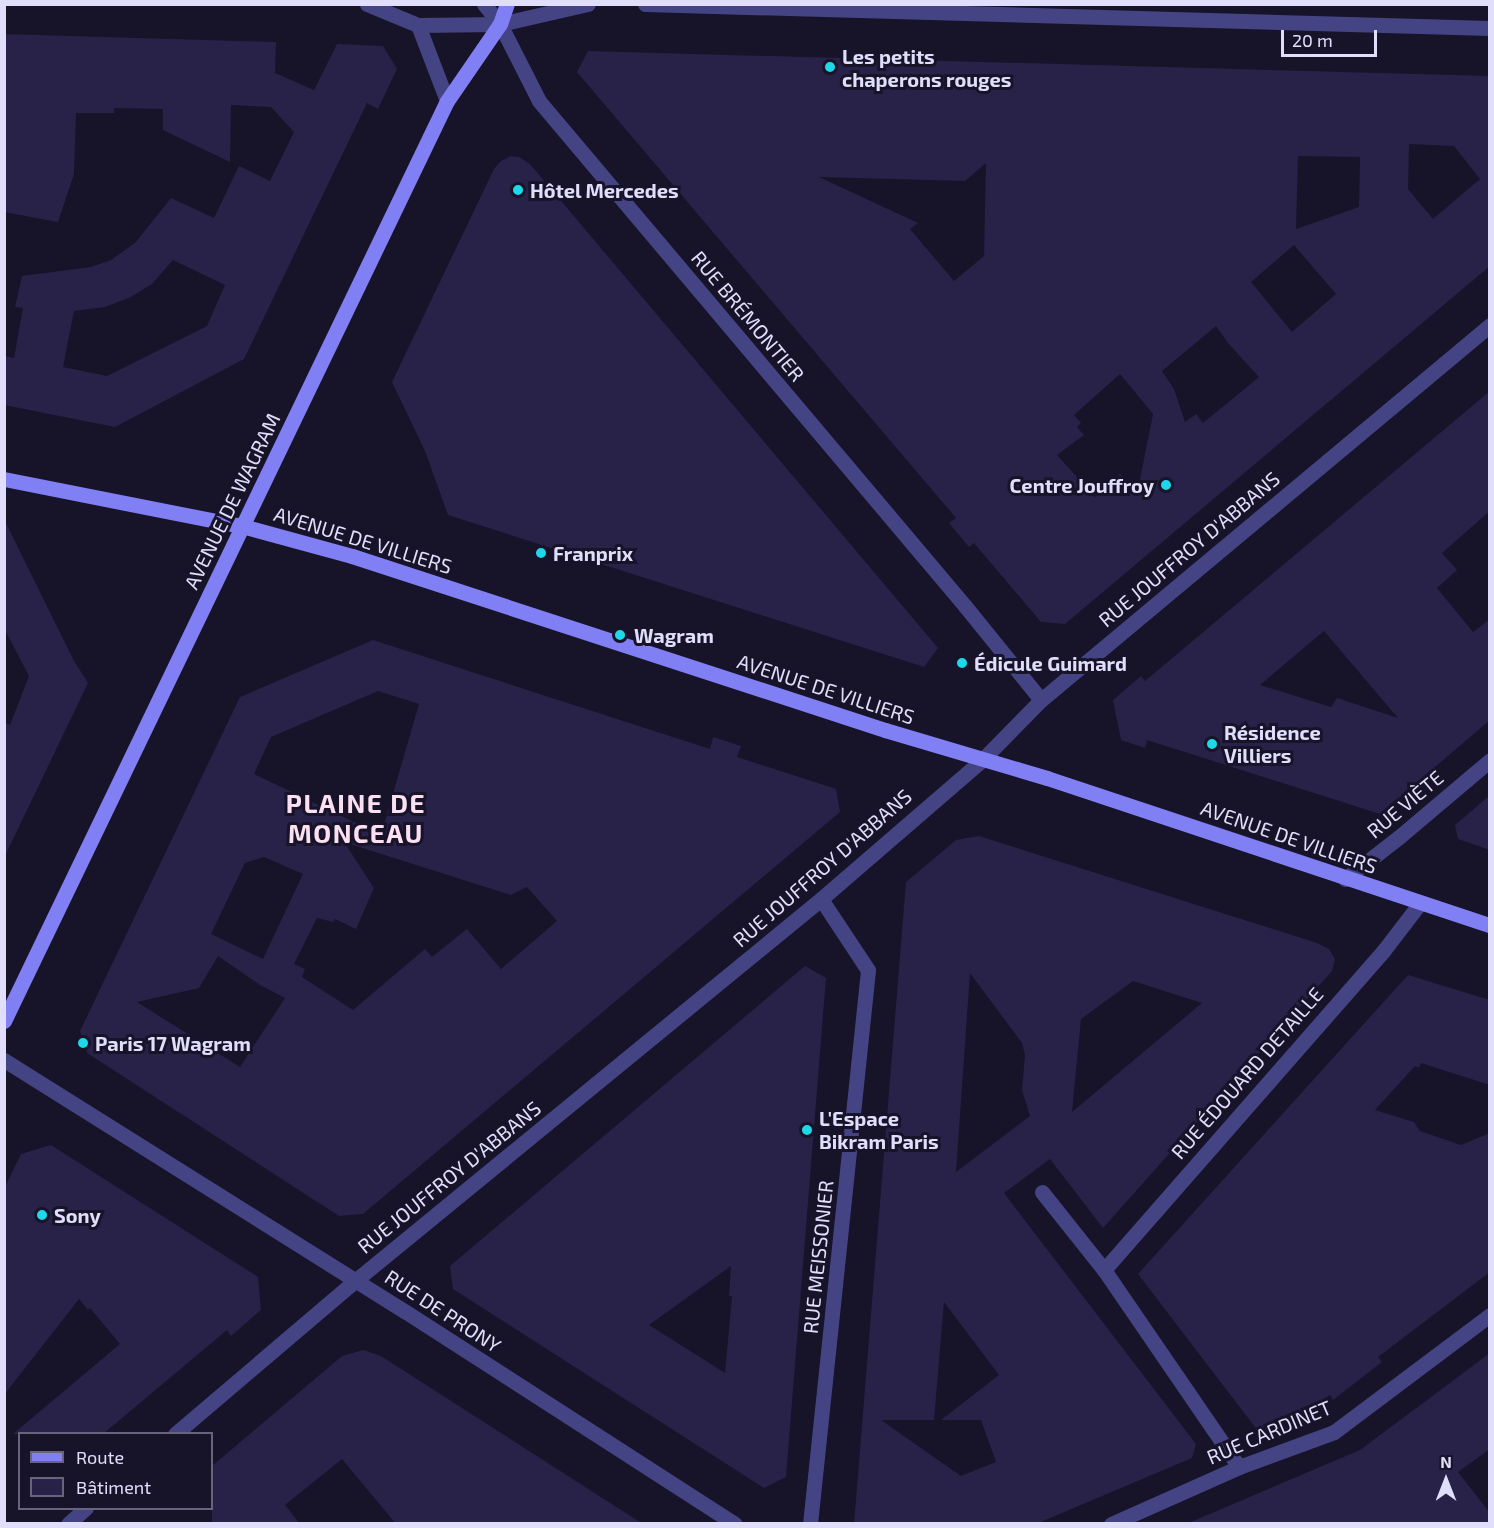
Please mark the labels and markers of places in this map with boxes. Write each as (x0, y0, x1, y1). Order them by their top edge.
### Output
place label: Les petits chaperons rouges (842, 44, 1011, 91)
marker: Les petits chaperons rouges (823, 60, 837, 74)
place label: Hôtel Mercedes (530, 178, 679, 202)
marker: Hôtel Mercedes (511, 183, 525, 197)
place label: Centre Jouffroy (1009, 473, 1154, 497)
marker: Centre Jouffroy (1159, 478, 1173, 492)
place label: Franprix (553, 541, 633, 565)
marker: Franprix (534, 546, 548, 560)
place label: Wagram (634, 623, 714, 647)
marker: Wagram (611, 626, 629, 644)
place label: Édicule Guimard (974, 651, 1127, 675)
marker: Édicule Guimard (955, 656, 969, 670)
place label: Résidence Villiers (1224, 720, 1321, 767)
marker: Résidence Villiers (1205, 737, 1219, 751)
place label: Paris 17 Wagram (95, 1031, 251, 1055)
marker: Paris 17 Wagram (76, 1036, 90, 1050)
place label: L'Espace Bikram Paris (819, 1106, 939, 1153)
marker: L'Espace Bikram Paris (800, 1123, 814, 1137)
place label: Sony (54, 1203, 101, 1227)
marker: Sony (35, 1208, 49, 1222)

